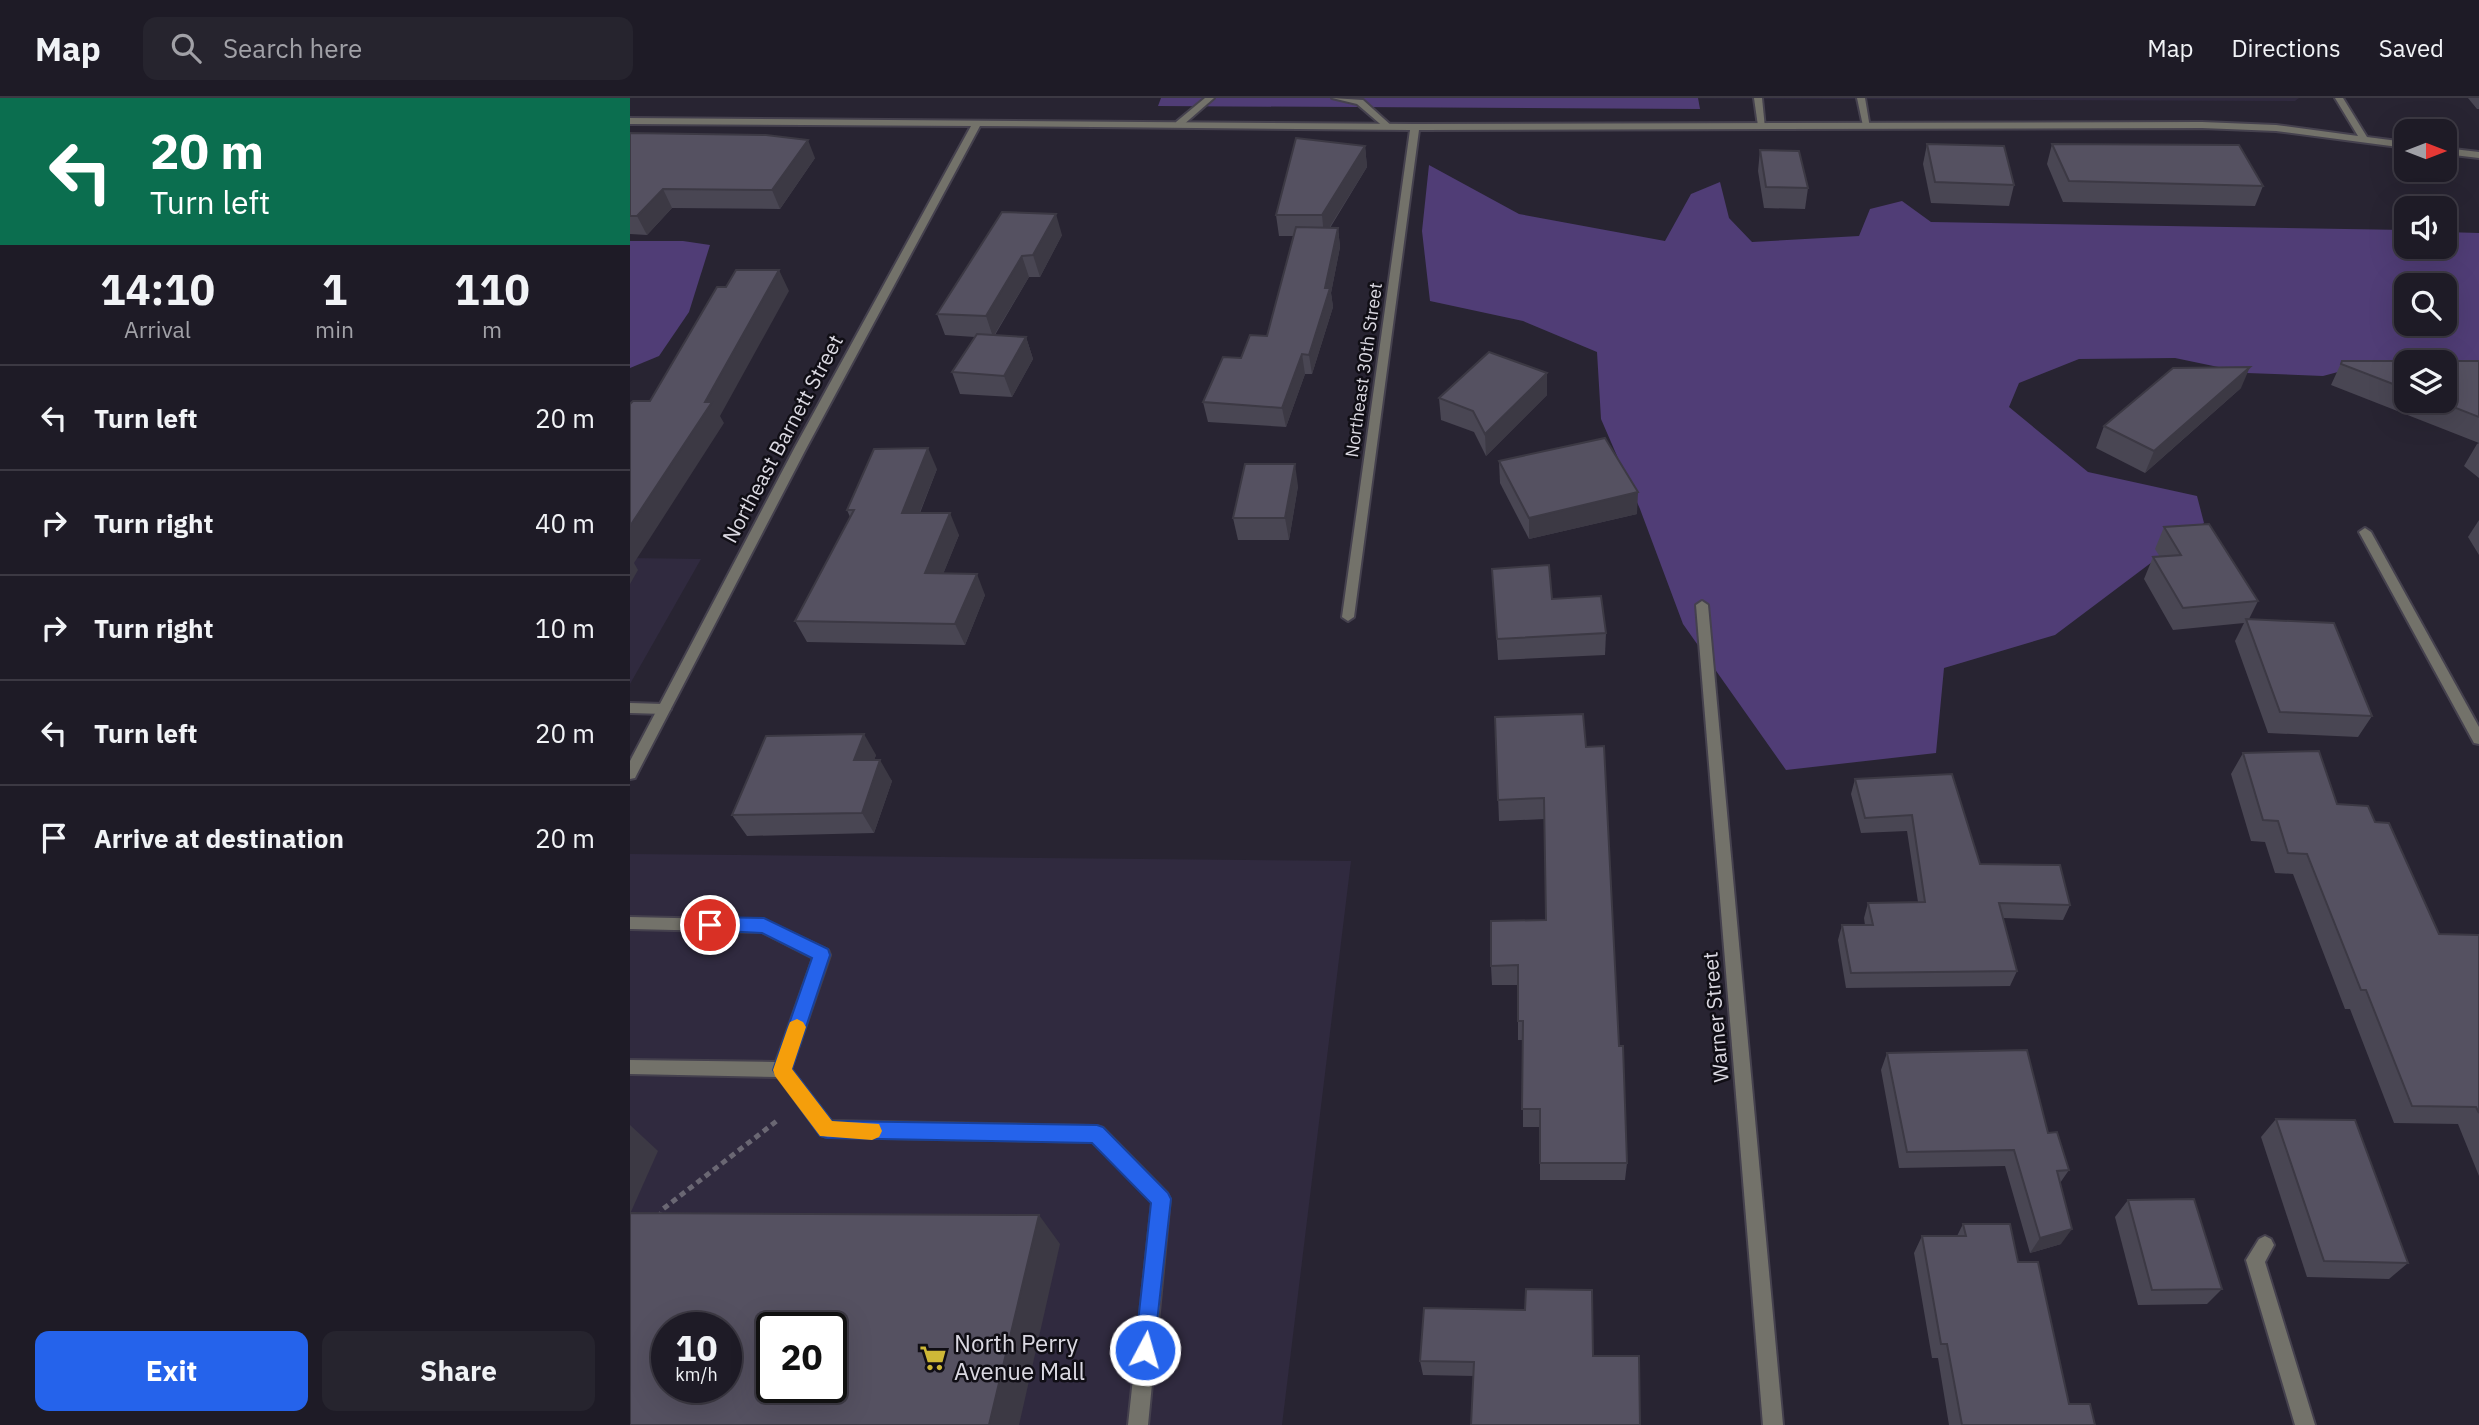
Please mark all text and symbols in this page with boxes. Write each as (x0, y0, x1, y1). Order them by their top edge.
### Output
search box (143, 17, 633, 80)
text: Map (35, 27, 101, 70)
icon: search (167, 29, 205, 67)
text: Search here (223, 31, 362, 65)
text: Map (2147, 32, 2193, 64)
text: Directions (2231, 32, 2341, 64)
text: Saved (2379, 32, 2444, 64)
text: 20 m (150, 119, 264, 182)
north arrow (2394, 119, 2457, 182)
map controls (2394, 119, 2457, 413)
icon: left (35, 126, 126, 217)
text: Turn left (150, 181, 270, 223)
button: sound (2394, 196, 2457, 259)
text: 14:10 (100, 262, 215, 317)
text: 1 (322, 262, 347, 317)
text: 110 (454, 262, 530, 317)
button: search (2394, 273, 2457, 336)
street label: Northeast 30th Street (1340, 281, 1387, 459)
text: Arrival (124, 314, 191, 344)
text: min (315, 314, 354, 344)
text: m (482, 314, 502, 344)
street label: Northeast Barnett Street (715, 330, 849, 548)
button: layers (2394, 350, 2457, 413)
icon: left (35, 399, 73, 437)
text: Turn left (94, 401, 197, 435)
text: 20 m (535, 401, 595, 435)
icon: right (35, 504, 73, 542)
text: Turn right (94, 506, 213, 540)
text: 40 m (535, 506, 595, 540)
icon: right (35, 609, 73, 647)
text: Turn right (94, 611, 213, 645)
text: 10 m (535, 611, 595, 645)
icon: left (35, 714, 73, 752)
text: Turn left (94, 716, 197, 750)
text: 20 m (535, 716, 595, 750)
icon: arrive (35, 819, 73, 857)
text: Arrive at destination (94, 821, 344, 855)
text: 20 m (535, 821, 595, 855)
pin (680, 895, 740, 955)
icon: arrive (691, 906, 729, 944)
street label: Warner Street (1695, 951, 1735, 1084)
speed limit sign: 20 (756, 1312, 847, 1403)
position arrow (1108, 1313, 1182, 1387)
text: 10 (675, 1325, 718, 1371)
place label: North Perry Avenue Mall (954, 1327, 1085, 1387)
button: Exit (35, 1331, 308, 1411)
button: Share (322, 1331, 595, 1411)
supermarket icon: North Perry Avenue Mall (918, 1343, 948, 1373)
text: km/h (675, 1363, 718, 1386)

